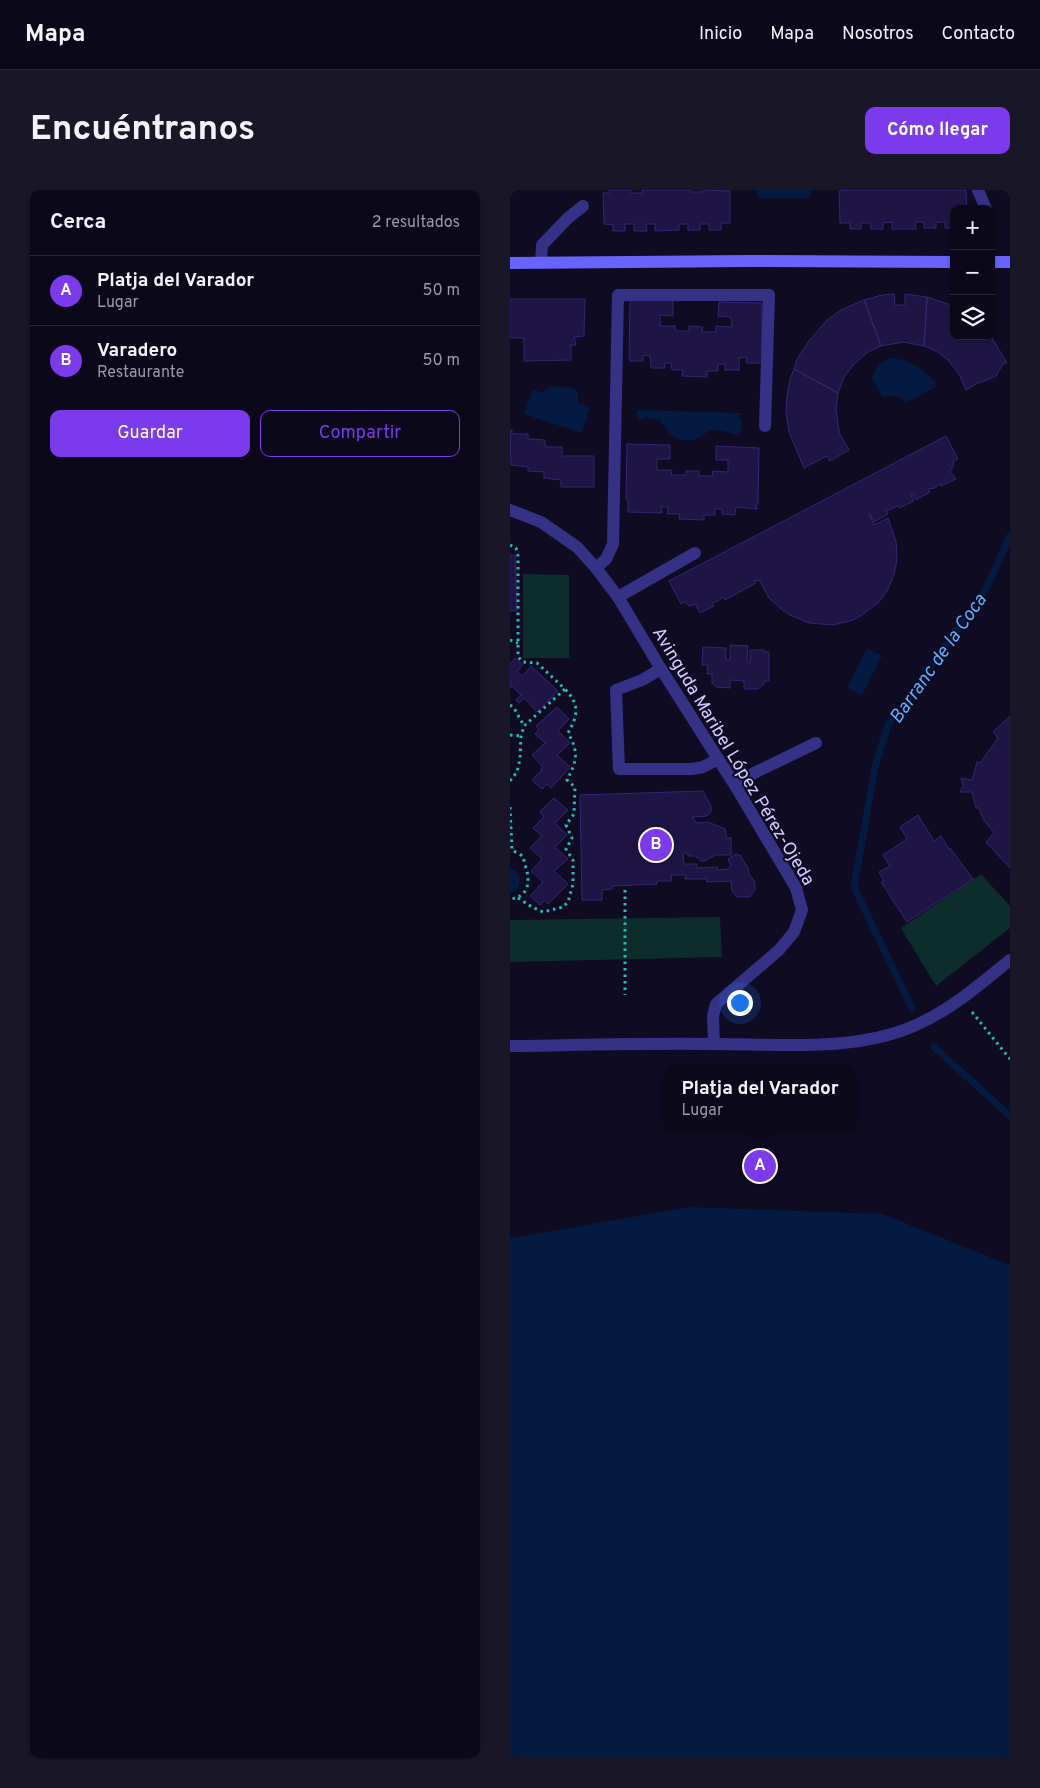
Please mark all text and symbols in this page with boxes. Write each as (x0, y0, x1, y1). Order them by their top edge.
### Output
text: Mapa (25, 20, 85, 50)
text: Inicio (699, 23, 742, 46)
text: Mapa (770, 23, 814, 46)
text: Nosotros (842, 23, 914, 46)
text: Contacto (942, 23, 1015, 46)
button: Cómo llegar (865, 107, 1010, 154)
text: Encuéntranos (30, 108, 255, 152)
map controls (950, 205, 995, 340)
button: + (950, 205, 995, 250)
text: Cerca (50, 209, 106, 236)
text: 2 resultados (372, 213, 460, 233)
button: − (950, 250, 995, 295)
text: Platja del Varador (97, 269, 254, 293)
text: A (60, 281, 72, 301)
text: 50 m (423, 281, 460, 301)
text: Lugar (97, 293, 139, 313)
button: layers (950, 295, 995, 340)
text: Varadero (97, 339, 177, 363)
text: B (60, 351, 72, 371)
text: 50 m (423, 351, 460, 371)
text: Restaurante (97, 363, 184, 383)
button: Guardar (50, 410, 250, 457)
button: Compartir (260, 410, 460, 457)
water label: Barranc de la Coca (885, 589, 993, 729)
street label: Avinguda Maribel López Pérez-Ojeda (646, 623, 819, 890)
pin: B (640, 826, 672, 864)
your location (727, 990, 753, 1016)
popup (664, 1066, 856, 1131)
text: Platja del Varador (681, 1077, 839, 1101)
text: Lugar (681, 1101, 723, 1121)
pin: A (744, 1147, 776, 1185)

